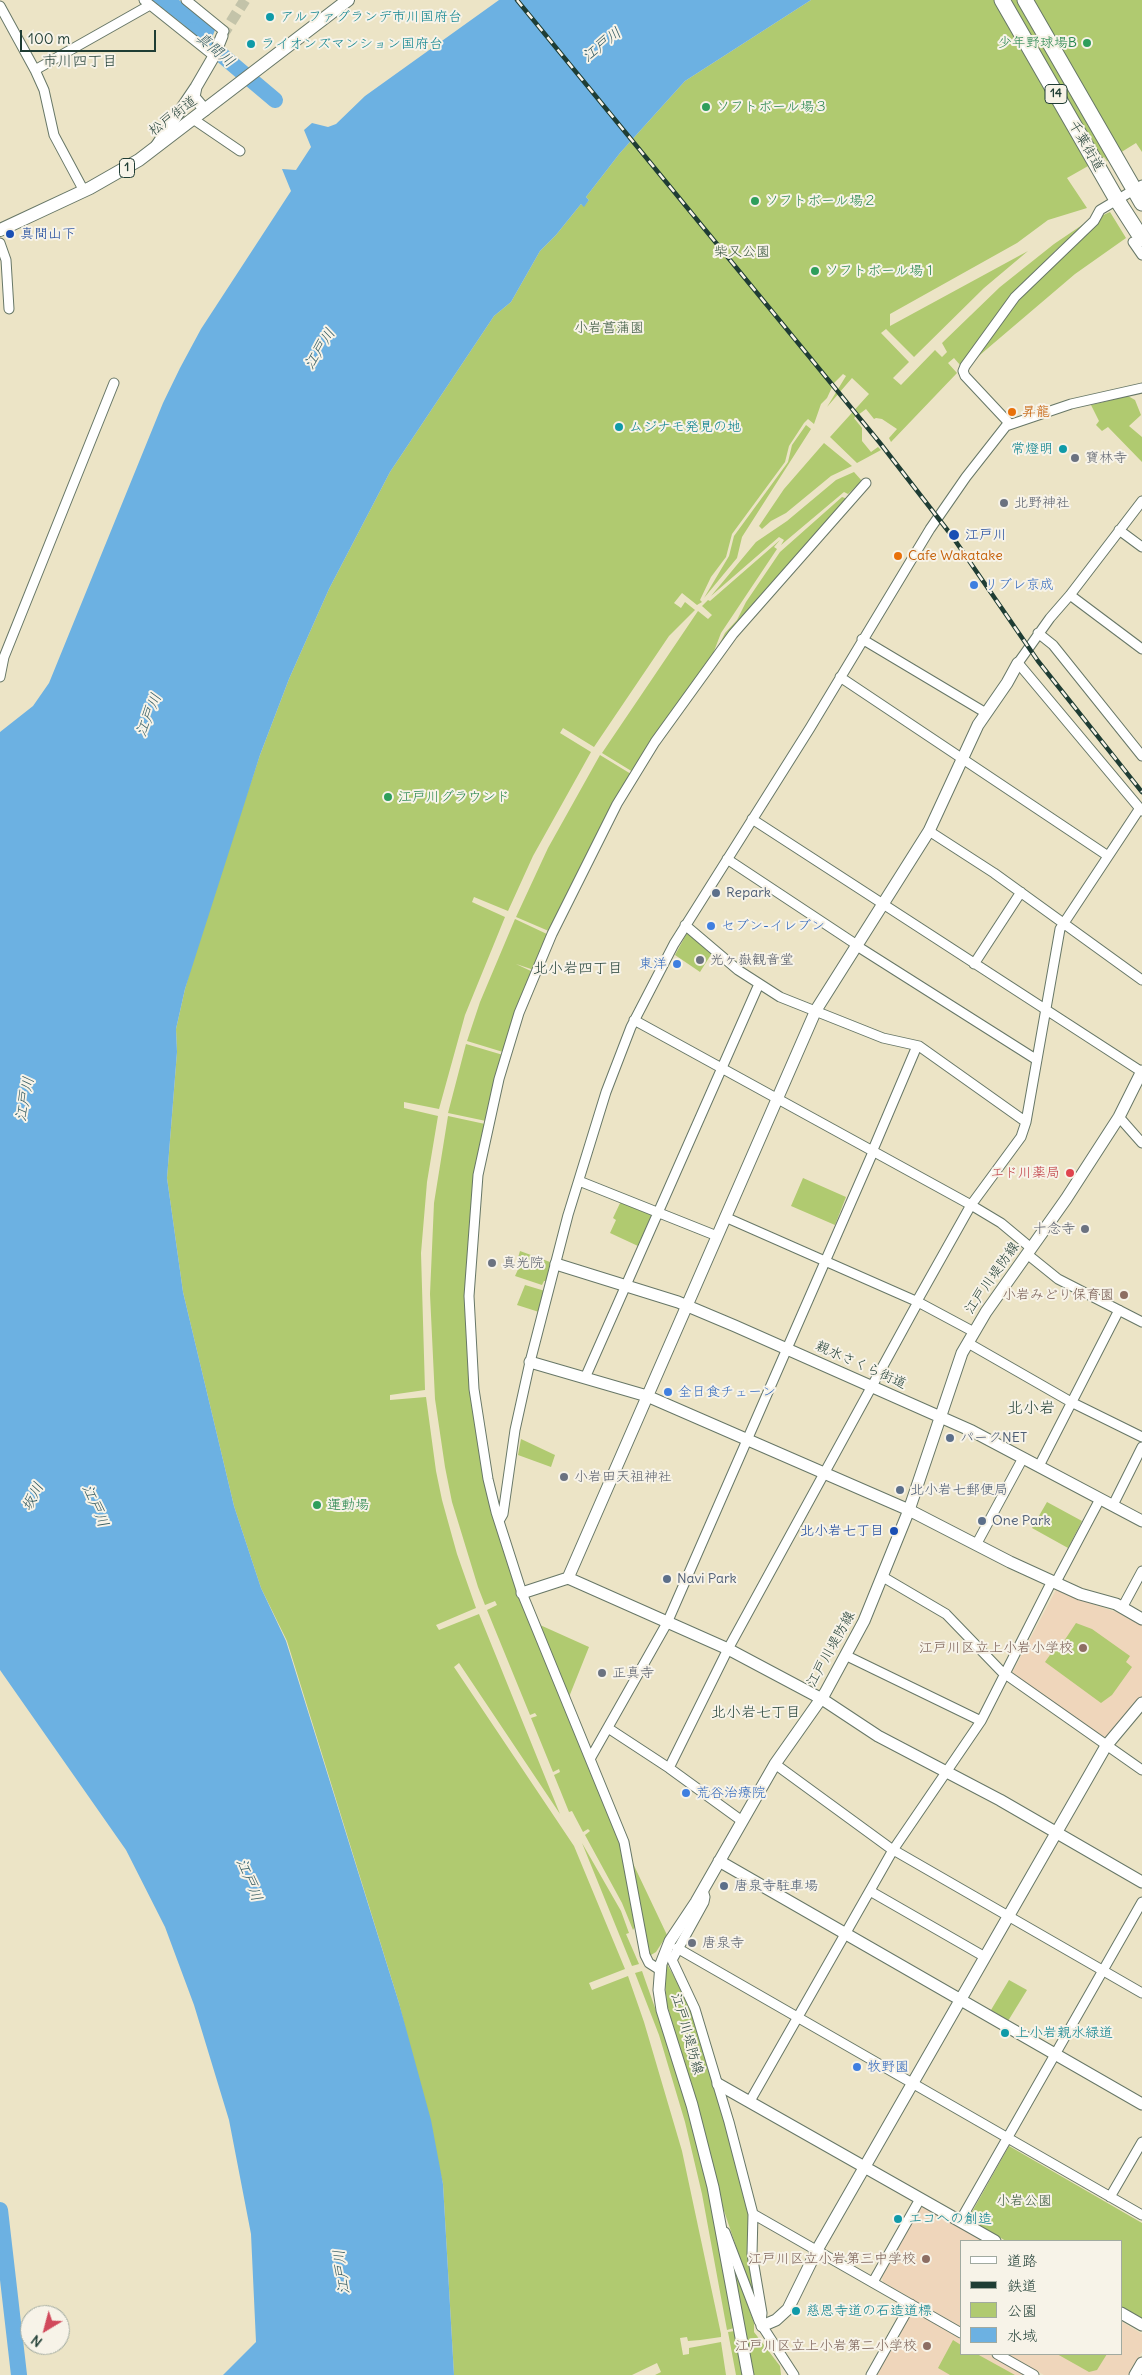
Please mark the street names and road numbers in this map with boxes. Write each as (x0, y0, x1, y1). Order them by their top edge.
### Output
road number: 14 (1045, 85, 1067, 104)
street label: 松戸街道 (146, 92, 200, 140)
street label: 千葉街道 (1065, 118, 1107, 174)
road number: 1 (120, 158, 134, 178)
street label: 江戸川堤防線 (961, 1239, 1023, 1317)
street label: 親水さくら街道 (813, 1337, 909, 1393)
street label: 江戸川堤防線 (803, 1608, 859, 1690)
street label: 江戸川堤防線 (667, 1991, 707, 2077)

